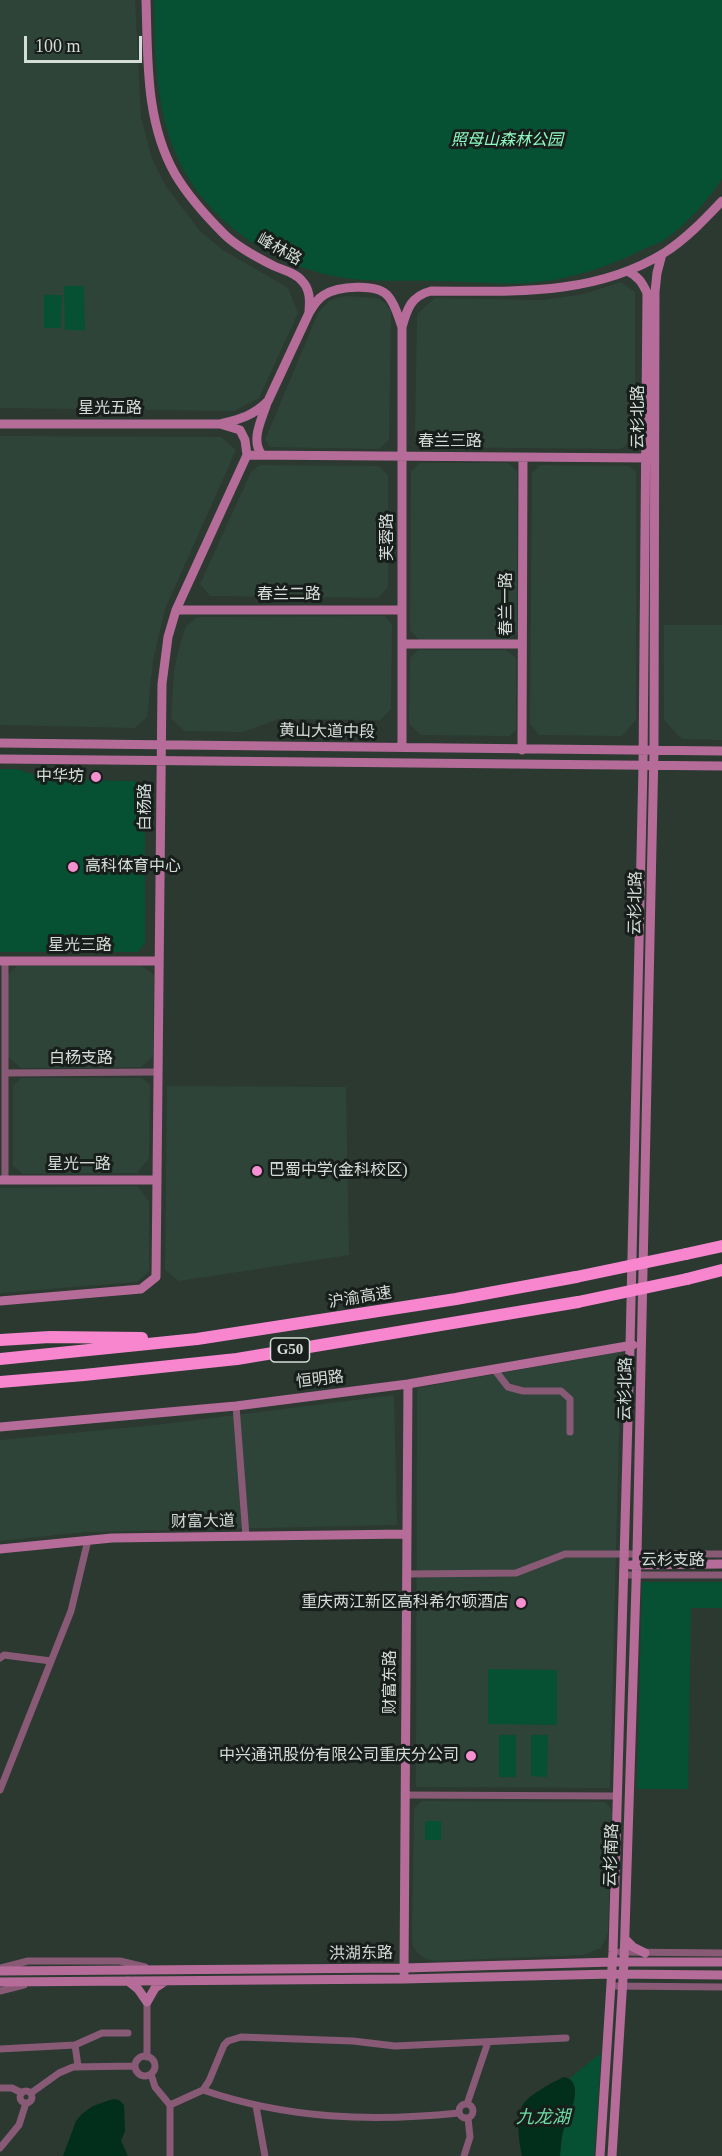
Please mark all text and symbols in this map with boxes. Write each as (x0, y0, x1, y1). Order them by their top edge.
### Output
scale bar (27, 24, 146, 62)
text: 100 m (35, 36, 81, 56)
park label: 照母山森林公园 (451, 131, 563, 151)
street label: 峰林路 (253, 230, 305, 270)
street label: 云杉北路 (629, 385, 649, 449)
street label: 星光五路 (78, 399, 142, 419)
street label: 春兰三路 (418, 432, 482, 452)
street label: 芙蓉路 (378, 513, 398, 561)
street label: 春兰一路 (497, 572, 517, 636)
street label: 春兰二路 (257, 585, 321, 605)
street label: 黄山大道中段 (279, 722, 375, 742)
place label: 中华坊 (36, 767, 84, 787)
marker: 中华坊 (89, 770, 103, 784)
street label: 白杨路 (136, 783, 156, 831)
place label: 高科体育中心 (85, 857, 181, 877)
marker: 高科体育中心 (66, 860, 80, 874)
street label: 云杉北路 (626, 871, 646, 935)
street label: 星光三路 (48, 936, 112, 956)
street label: 白杨支路 (49, 1049, 113, 1069)
street label: 星光一路 (47, 1155, 111, 1175)
place label: 巴蜀中学(金科校区) (269, 1161, 408, 1181)
marker: 巴蜀中学(金科校区) (250, 1164, 264, 1178)
street label: 沪渝高速 (327, 1284, 393, 1312)
road number: G50 (270, 1338, 310, 1362)
street label: 云杉北路 (616, 1357, 636, 1421)
street label: 恒明路 (295, 1368, 345, 1392)
street label: 财富大道 (171, 1512, 235, 1532)
street label: 云杉支路 (641, 1551, 705, 1571)
place label: 重庆两江新区高科希尔顿酒店 (301, 1593, 509, 1613)
marker: 重庆两江新区高科希尔顿酒店 (514, 1596, 528, 1610)
street label: 财富东路 (381, 1650, 401, 1714)
place label: 中兴通讯股份有限公司重庆分公司 (219, 1746, 459, 1766)
marker: 中兴通讯股份有限公司重庆分公司 (464, 1749, 478, 1763)
street label: 云杉南路 (601, 1823, 623, 1887)
street label: 洪湖东路 (329, 1944, 393, 1964)
water label: 九龙湖 (516, 2107, 570, 2129)

